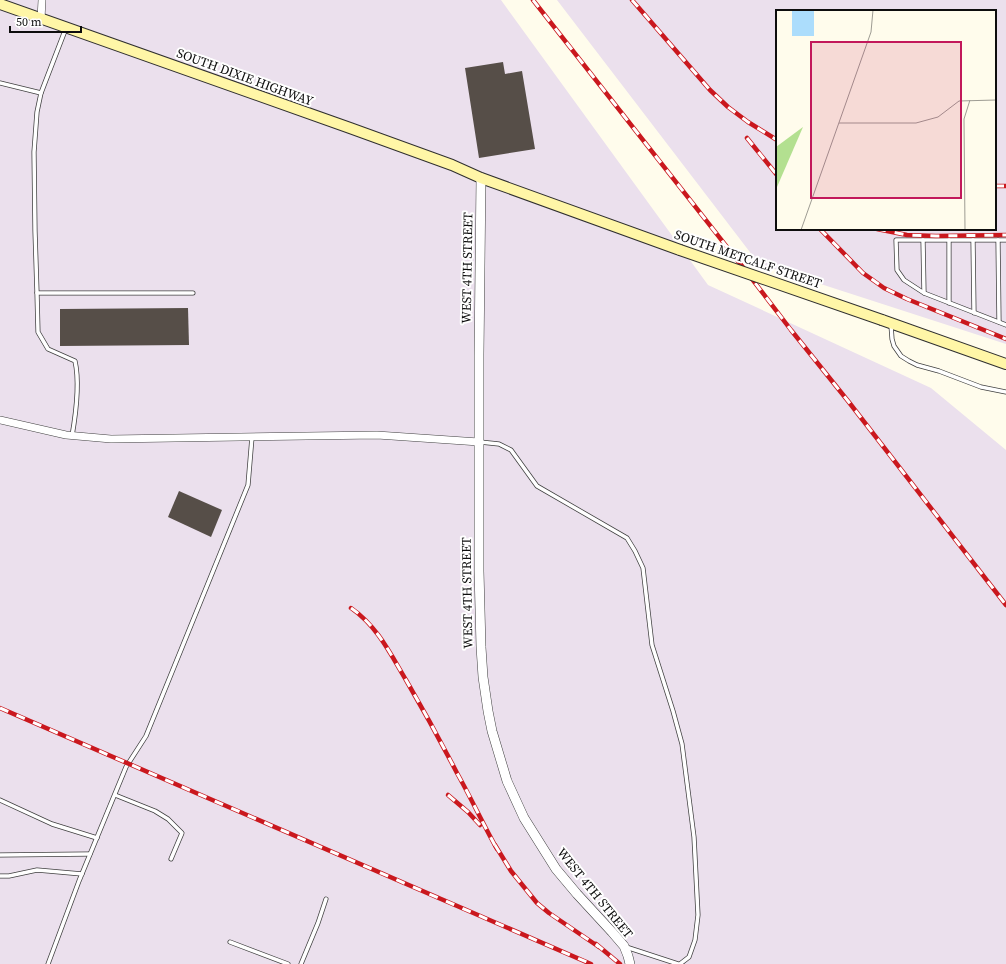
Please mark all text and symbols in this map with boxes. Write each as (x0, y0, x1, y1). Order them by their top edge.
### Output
scale bar (10, 8, 81, 34)
inset map (776, 10, 996, 230)
text: 50 m (16, 14, 42, 30)
street label: SOUTH DIXIE HIGHWAY (174, 44, 316, 110)
street label: WEST 4TH STREET (458, 212, 476, 324)
street label: SOUTH METCALF STREET (672, 226, 824, 292)
street label: WEST 4TH STREET (458, 537, 476, 649)
street label: WEST 4TH STREET (553, 844, 637, 942)

